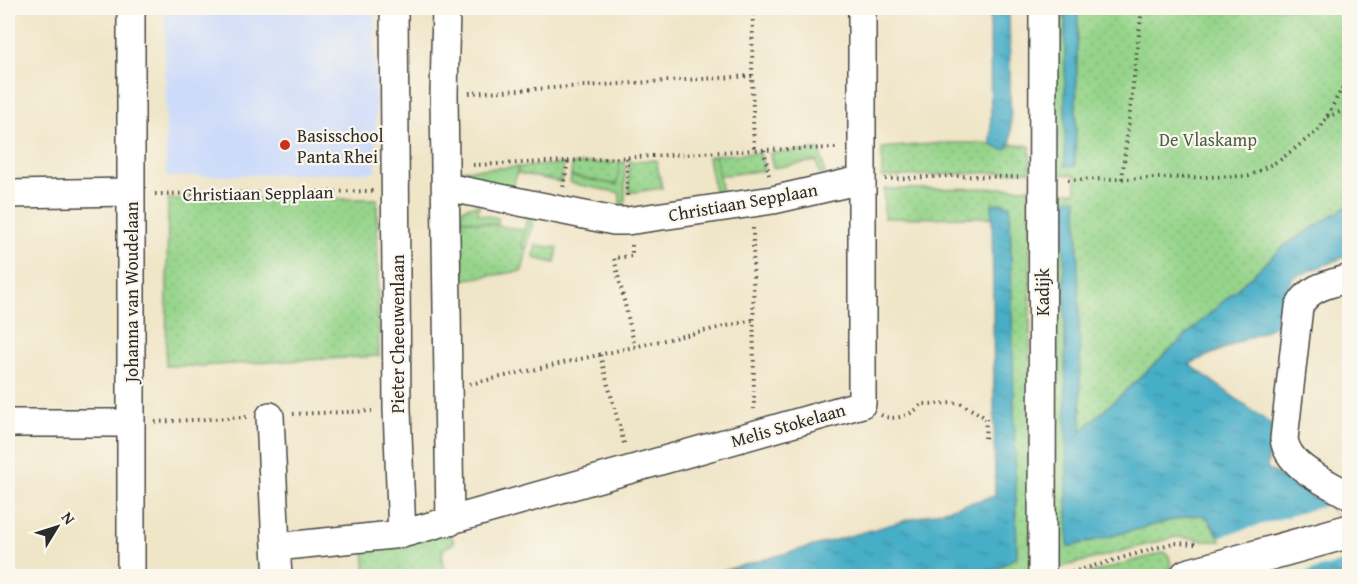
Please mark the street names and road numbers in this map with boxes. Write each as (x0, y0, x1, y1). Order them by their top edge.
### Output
street label: Christiaan Sepplaan (666, 176, 820, 228)
street label: Christiaan Sepplaan (182, 178, 334, 208)
street label: Johanna van Woudelaan (118, 201, 145, 385)
street label: Pieter Cheeuwenlaan (384, 254, 411, 414)
street label: Kadijk (1029, 267, 1056, 316)
street label: Melis Stokelaan (727, 396, 849, 454)

